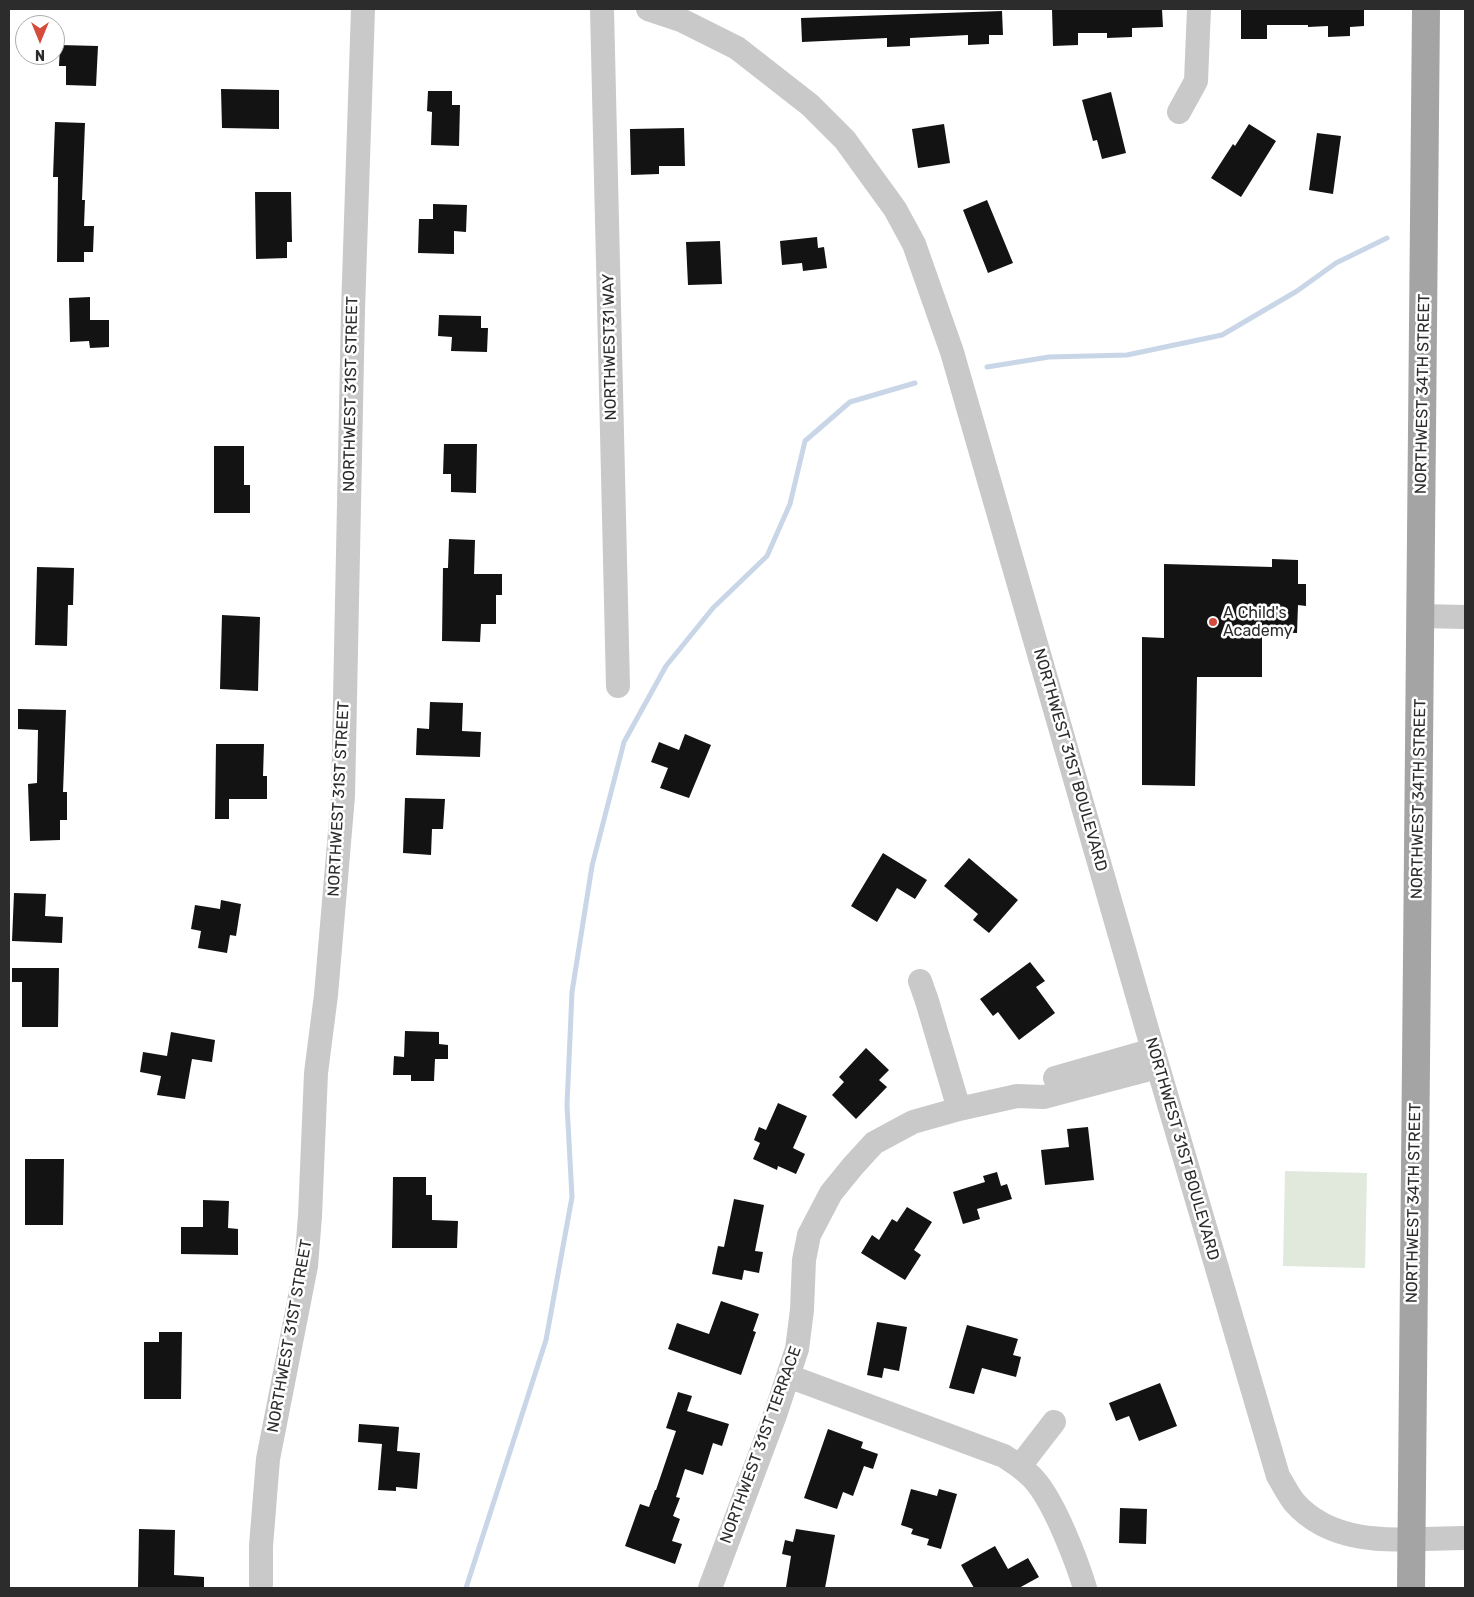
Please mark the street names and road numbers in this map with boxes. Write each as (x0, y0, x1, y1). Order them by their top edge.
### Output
street label: NORTHWEST31 WAY (599, 273, 621, 421)
street label: NORTHWEST 34TH STREET (1412, 294, 1434, 494)
street label: NORTHWEST 31ST STREET (340, 296, 362, 492)
street label: NORTHWEST 31ST BOULEVARD (1029, 646, 1111, 874)
street label: NORTHWEST 34TH STREET (1408, 699, 1430, 899)
street label: NORTHWEST 31ST STREET (324, 701, 354, 897)
street label: NORTHWEST 31ST BOULEVARD (1141, 1035, 1223, 1263)
street label: NORTHWEST 34TH STREET (1403, 1103, 1425, 1303)
street label: NORTHWEST 31ST STREET (264, 1238, 316, 1434)
street label: NORTHWEST 31ST TERRACE (716, 1344, 806, 1546)

